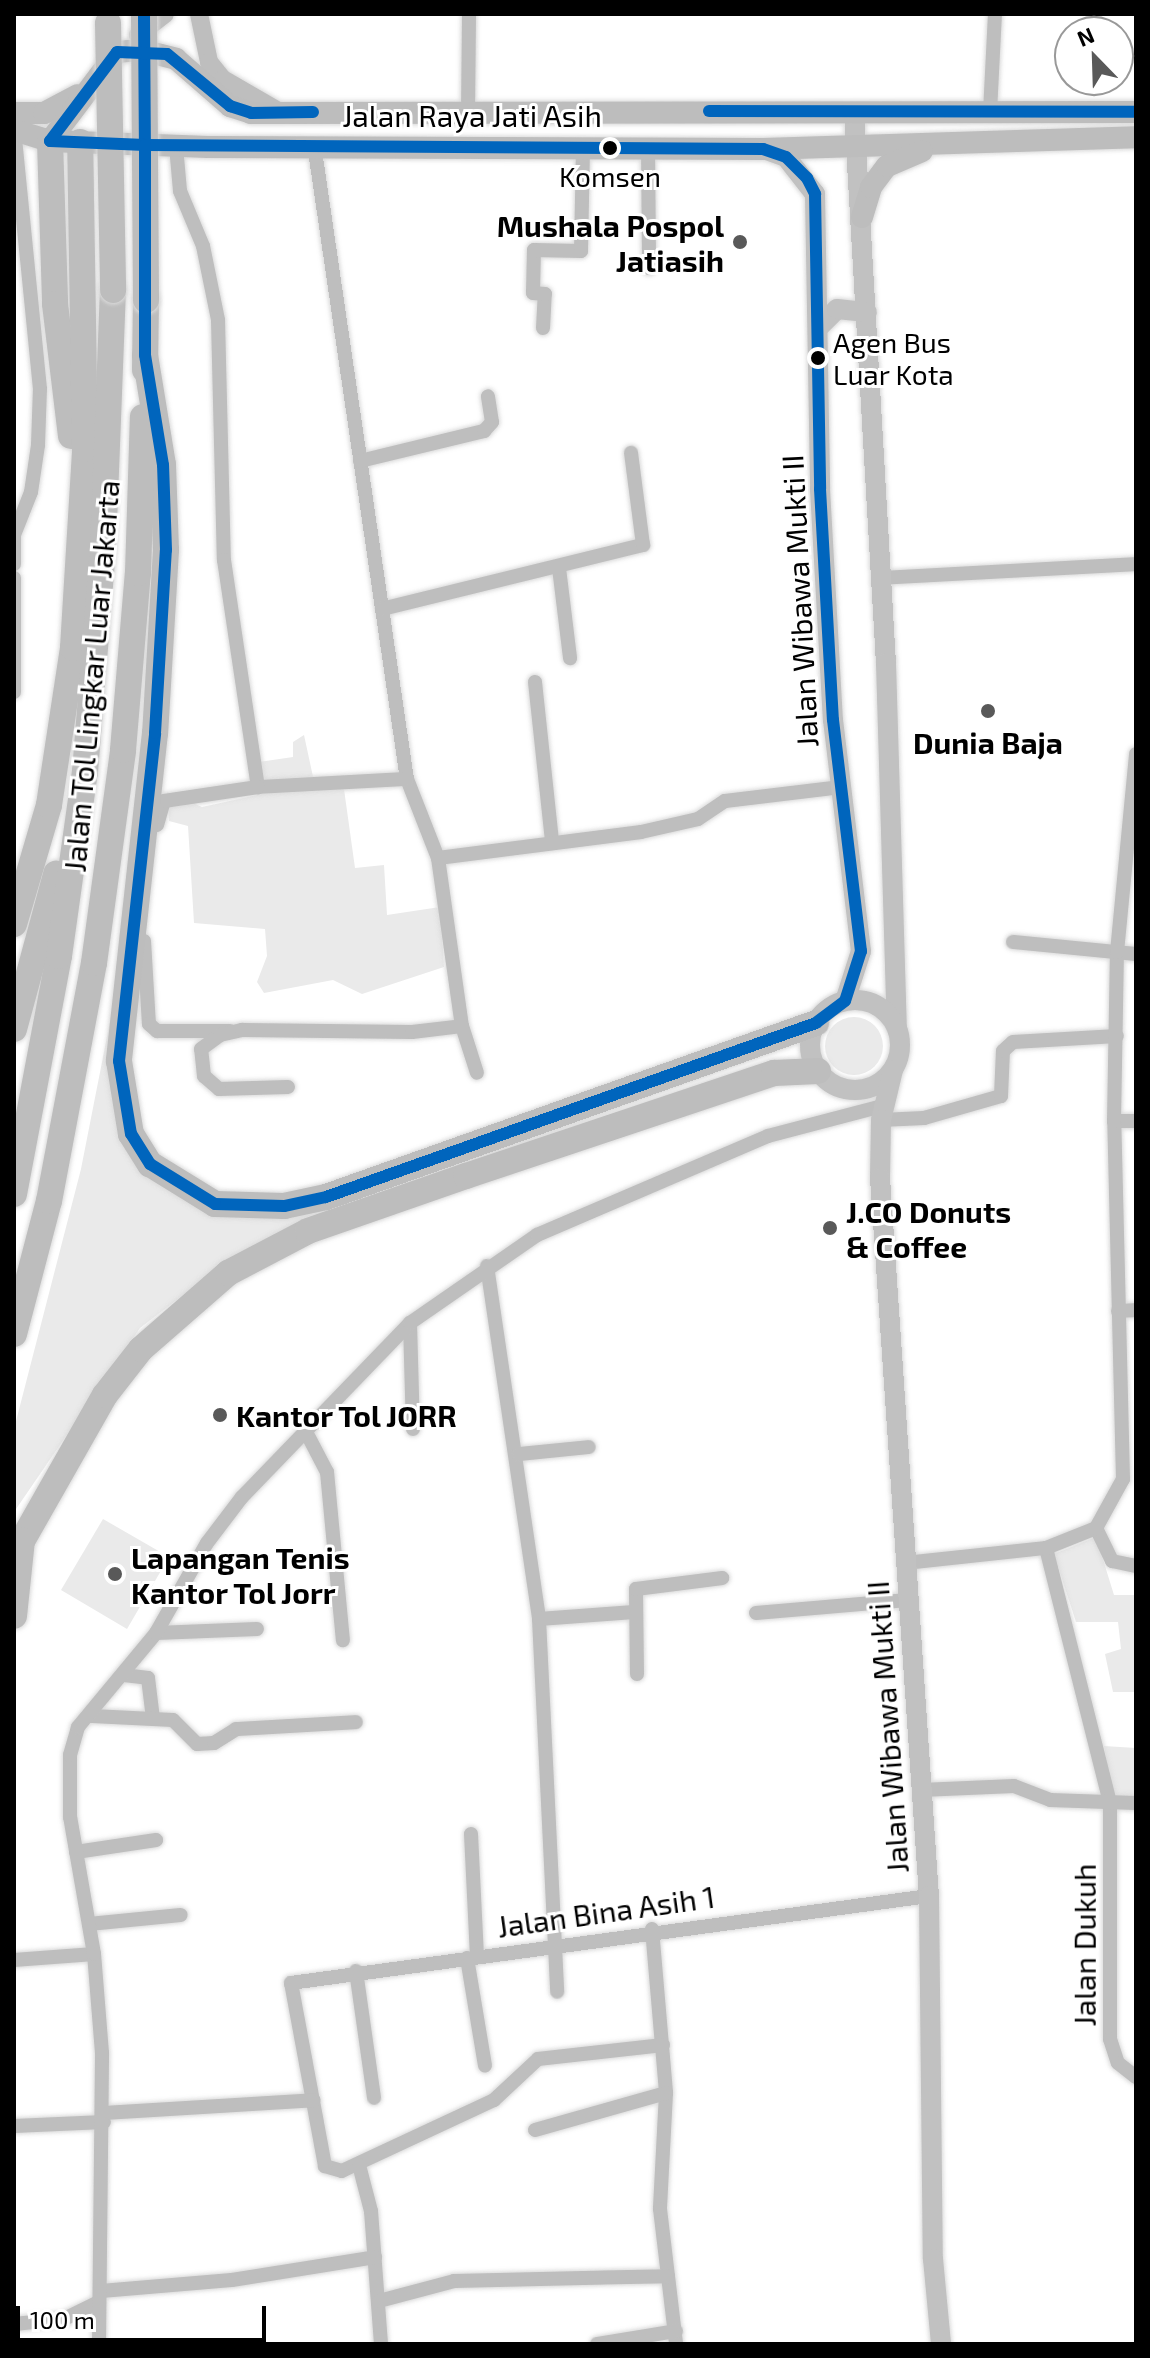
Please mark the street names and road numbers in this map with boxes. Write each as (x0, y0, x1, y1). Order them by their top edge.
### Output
street label: Jalan Raya Jati Asih (341, 97, 603, 133)
street label: Jalan Wibawa Mukti II (773, 454, 825, 748)
street label: Jalan Tol Lingkar Luar Jakarta (56, 477, 126, 875)
street label: Jalan Wibawa Mukti II (859, 1579, 915, 1875)
street label: Jalan Dukuh (1066, 1864, 1102, 2026)
street label: Jalan Bina Asih 1 (494, 1878, 718, 1944)

